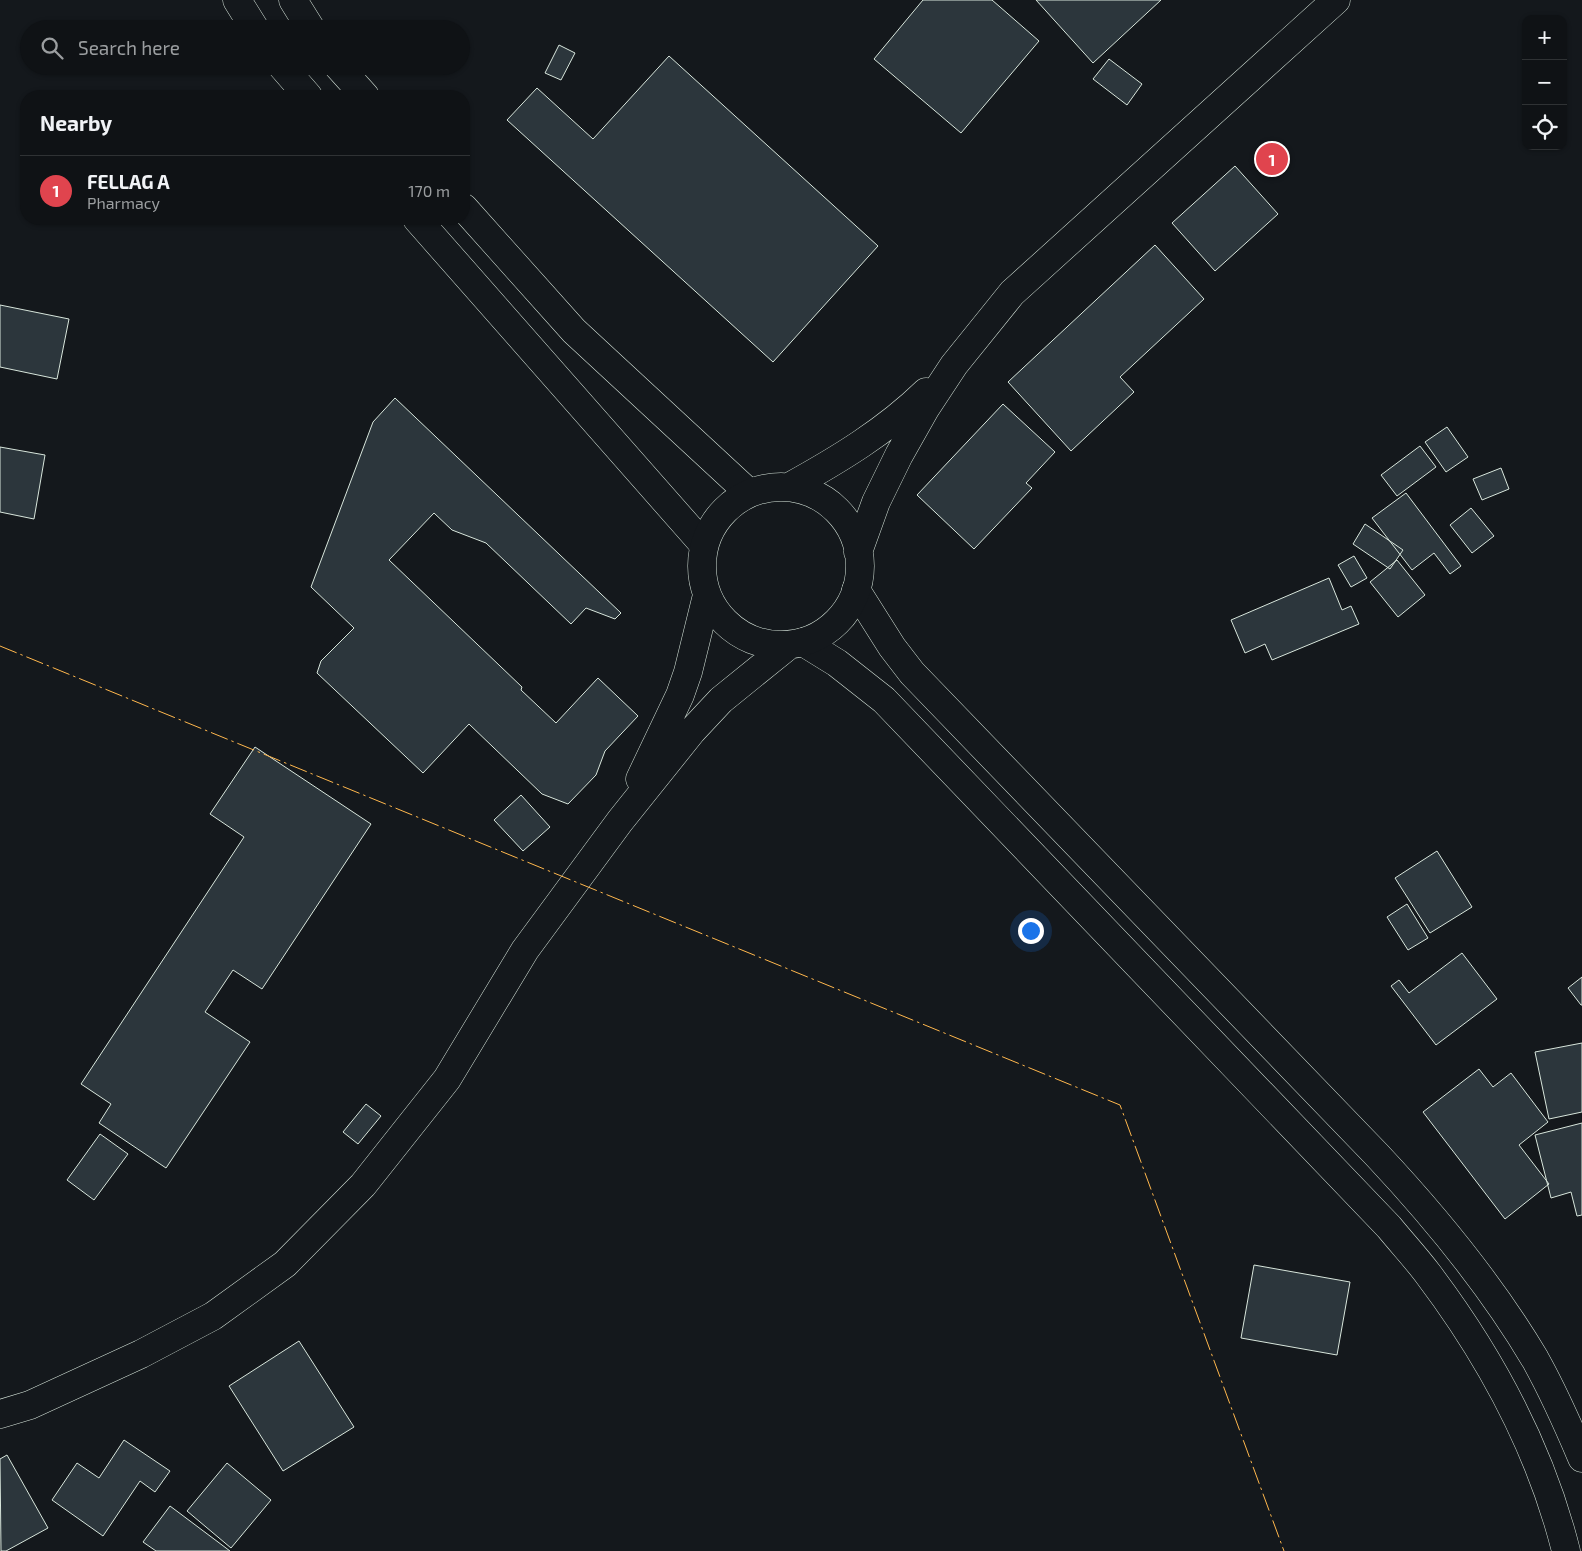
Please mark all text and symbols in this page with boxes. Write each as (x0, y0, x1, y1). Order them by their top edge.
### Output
map controls (1522, 15, 1567, 150)
button: + (1522, 15, 1567, 60)
search box (20, 20, 470, 75)
icon: search (38, 34, 66, 62)
text: Search here (78, 36, 180, 59)
button: − (1522, 60, 1567, 105)
button: locate (1522, 105, 1567, 150)
text: Nearby (40, 110, 112, 135)
pin: 1 (1256, 140, 1288, 178)
text: FELLAG A (87, 170, 170, 193)
text: 1 (53, 181, 59, 200)
text: 170 m (408, 181, 450, 200)
text: Pharmacy (87, 193, 160, 212)
your location (1018, 918, 1044, 944)

